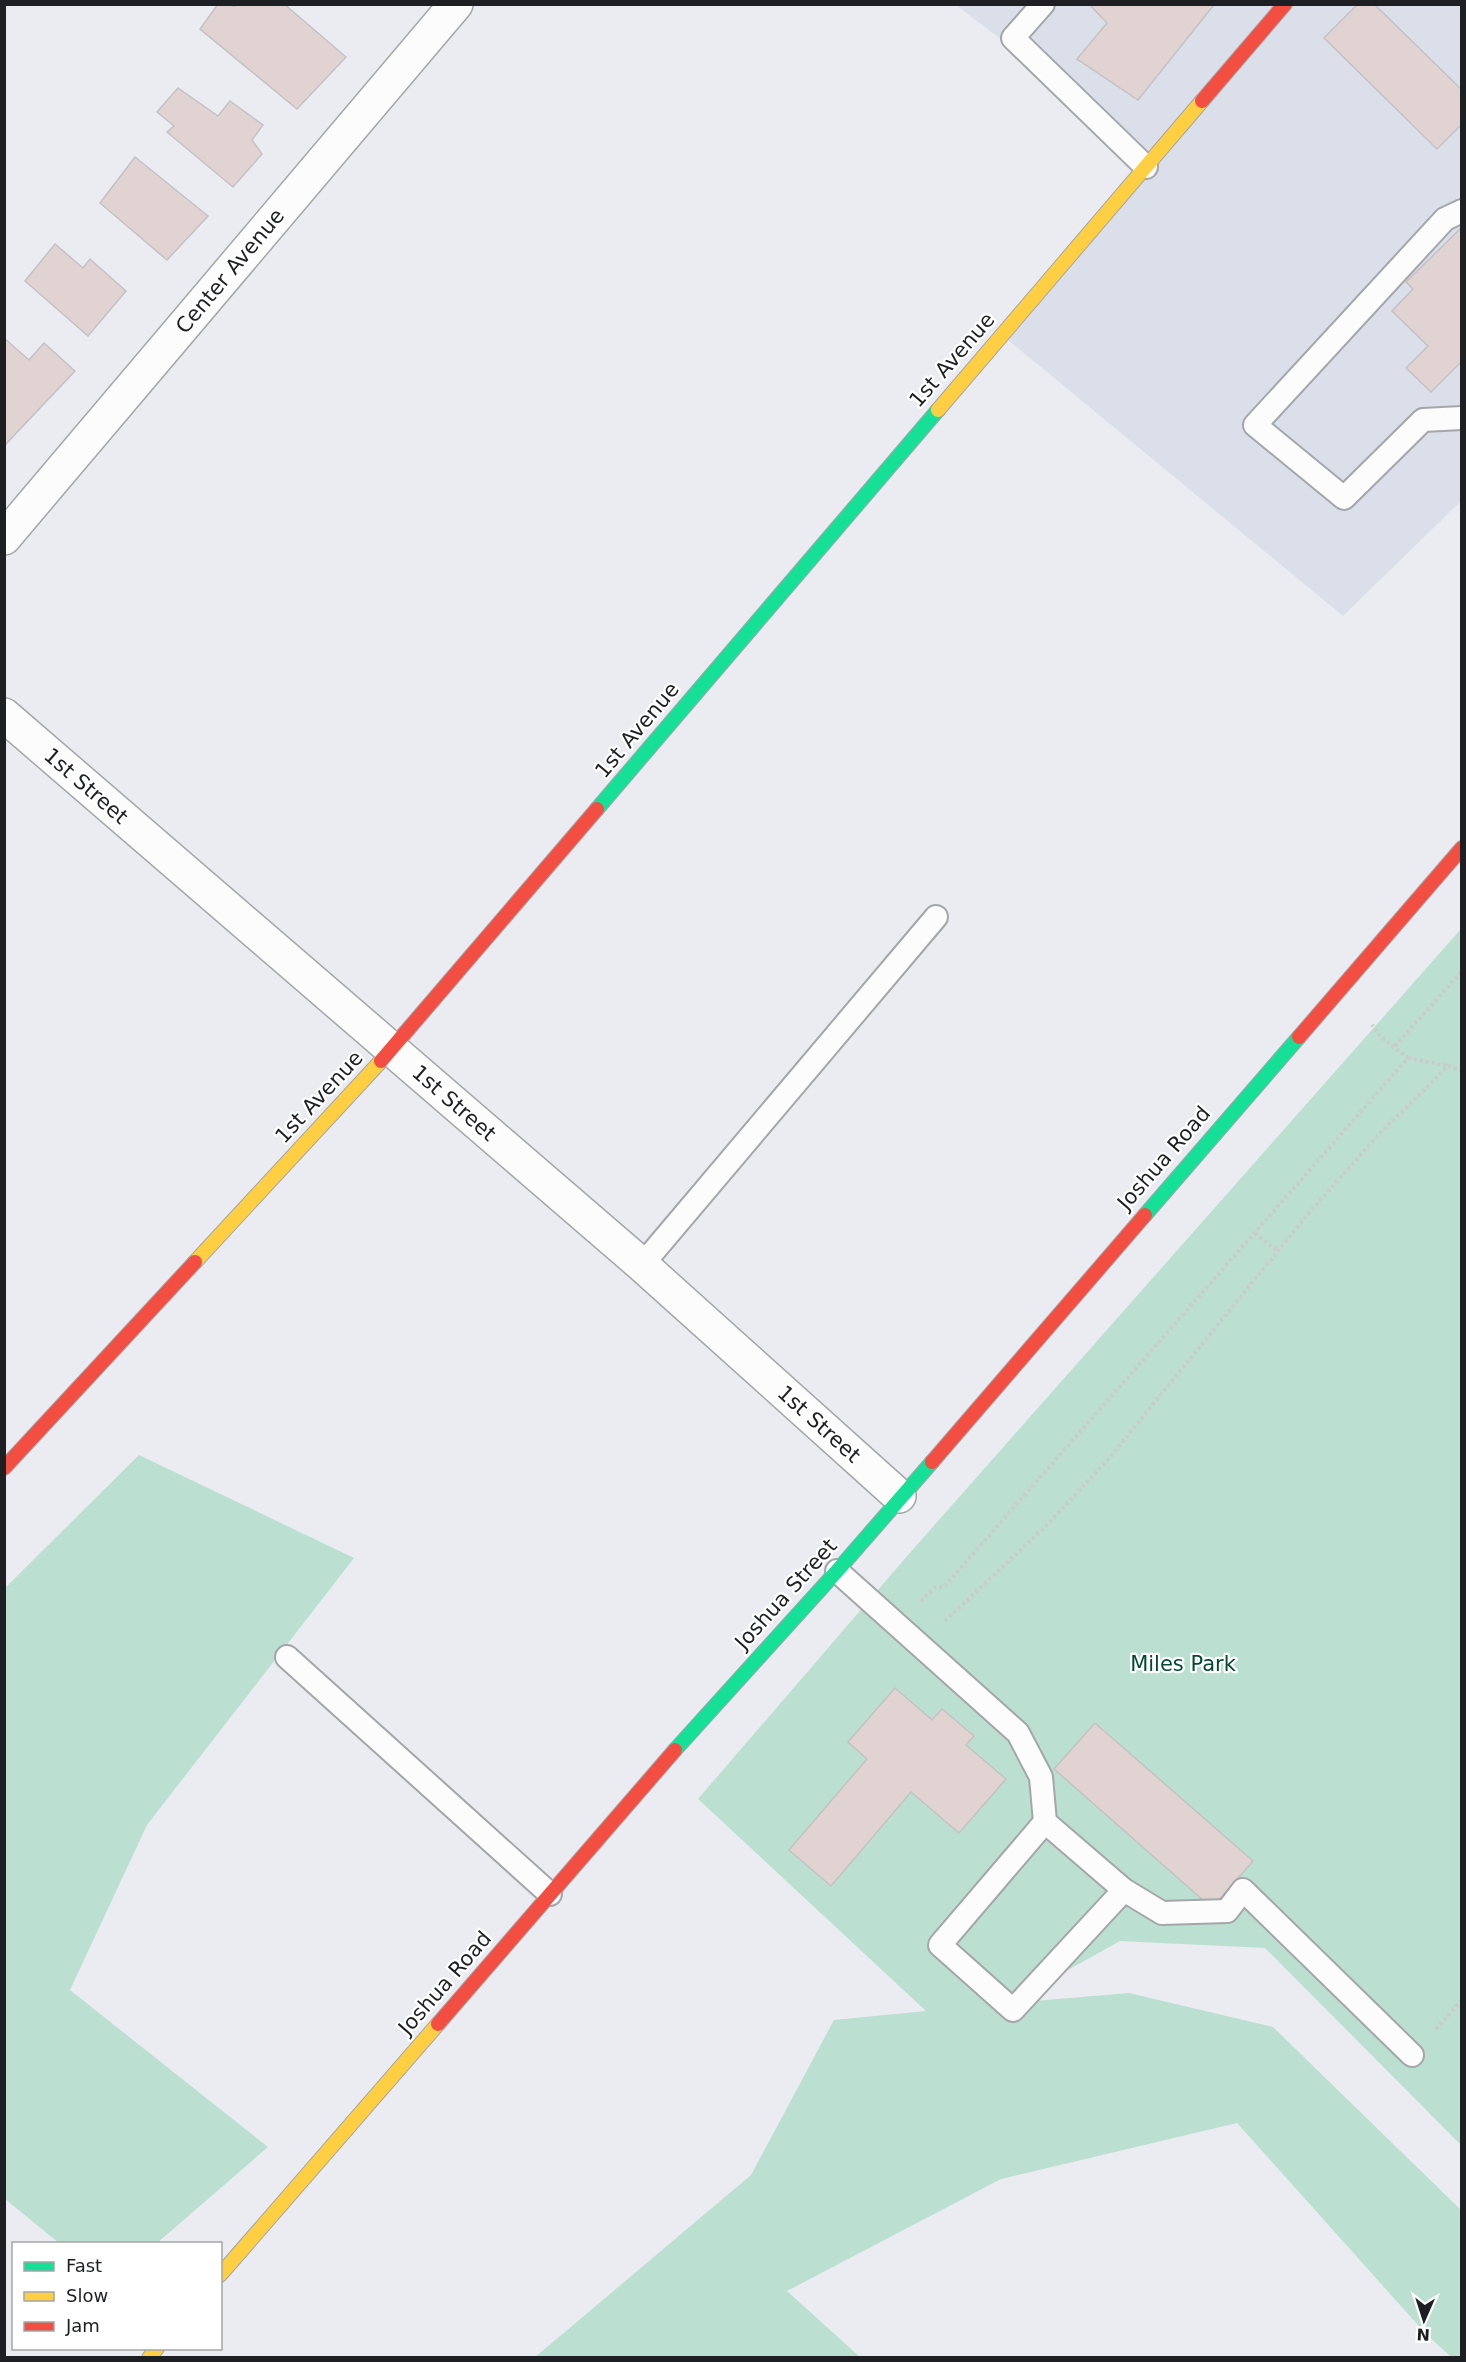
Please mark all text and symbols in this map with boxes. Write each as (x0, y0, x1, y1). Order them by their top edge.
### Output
street label: Center Avenue (171, 204, 289, 338)
street label: 1st Avenue (904, 308, 1000, 412)
street label: 1st Avenue (590, 677, 684, 783)
street label: 1st Street (39, 743, 133, 829)
street label: 1st Avenue (270, 1046, 368, 1148)
street label: 1st Street (407, 1060, 501, 1146)
street label: Joshua Road (1111, 1102, 1215, 1216)
street label: 1st Street (773, 1381, 865, 1467)
street label: Joshua Street (729, 1534, 842, 1656)
park label: Miles Park (1130, 1652, 1237, 1676)
street label: Joshua Road (392, 1927, 496, 2041)
legend (12, 2242, 222, 2350)
text: Fast (66, 2255, 102, 2276)
text: Slow (66, 2285, 108, 2306)
north arrow (1394, 2290, 1454, 2350)
text: Jam (65, 2315, 100, 2336)
text: N (1416, 2325, 1430, 2344)

